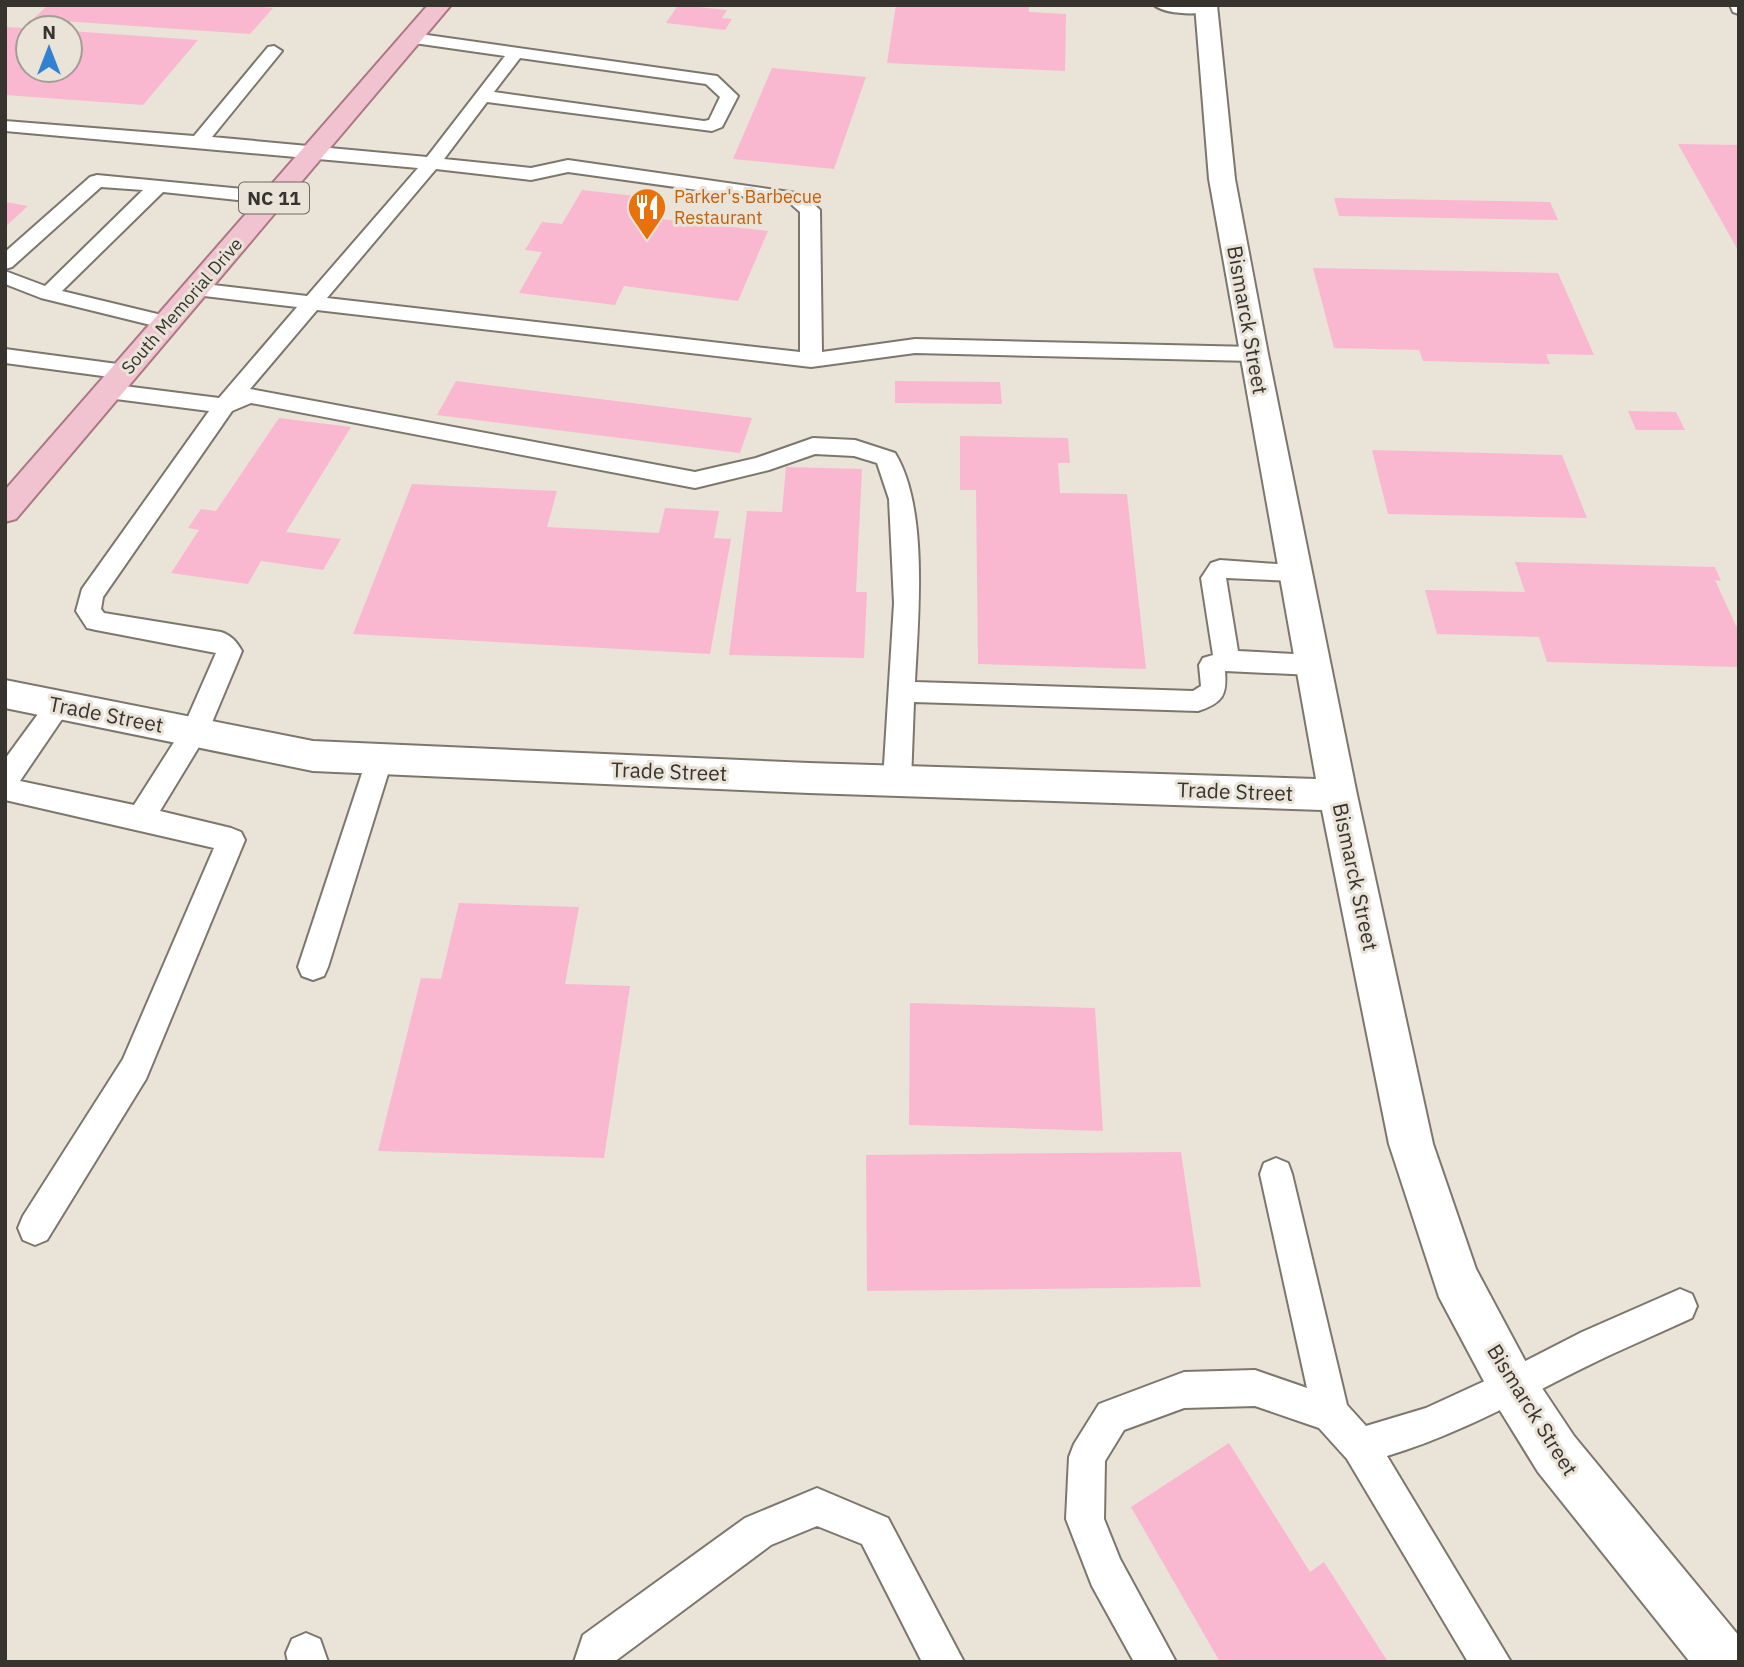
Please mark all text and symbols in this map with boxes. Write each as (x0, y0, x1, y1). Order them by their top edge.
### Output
north arrow (14, 14, 84, 84)
text: N (42, 20, 56, 44)
road number: NC 11 (239, 182, 309, 214)
place label: Parker's Barbecue Restaurant (674, 185, 822, 229)
restaurant icon: Parker's Barbecue Restaurant (626, 186, 668, 241)
street label: South Memorial Drive (116, 233, 247, 379)
street label: Bismarck Street (1221, 243, 1275, 396)
street label: Trade Street (47, 689, 166, 739)
street label: Trade Street (610, 755, 728, 787)
street label: Trade Street (1176, 775, 1294, 807)
street label: Bismarck Street (1327, 800, 1385, 953)
street label: Bismarck Street (1481, 1338, 1585, 1481)

